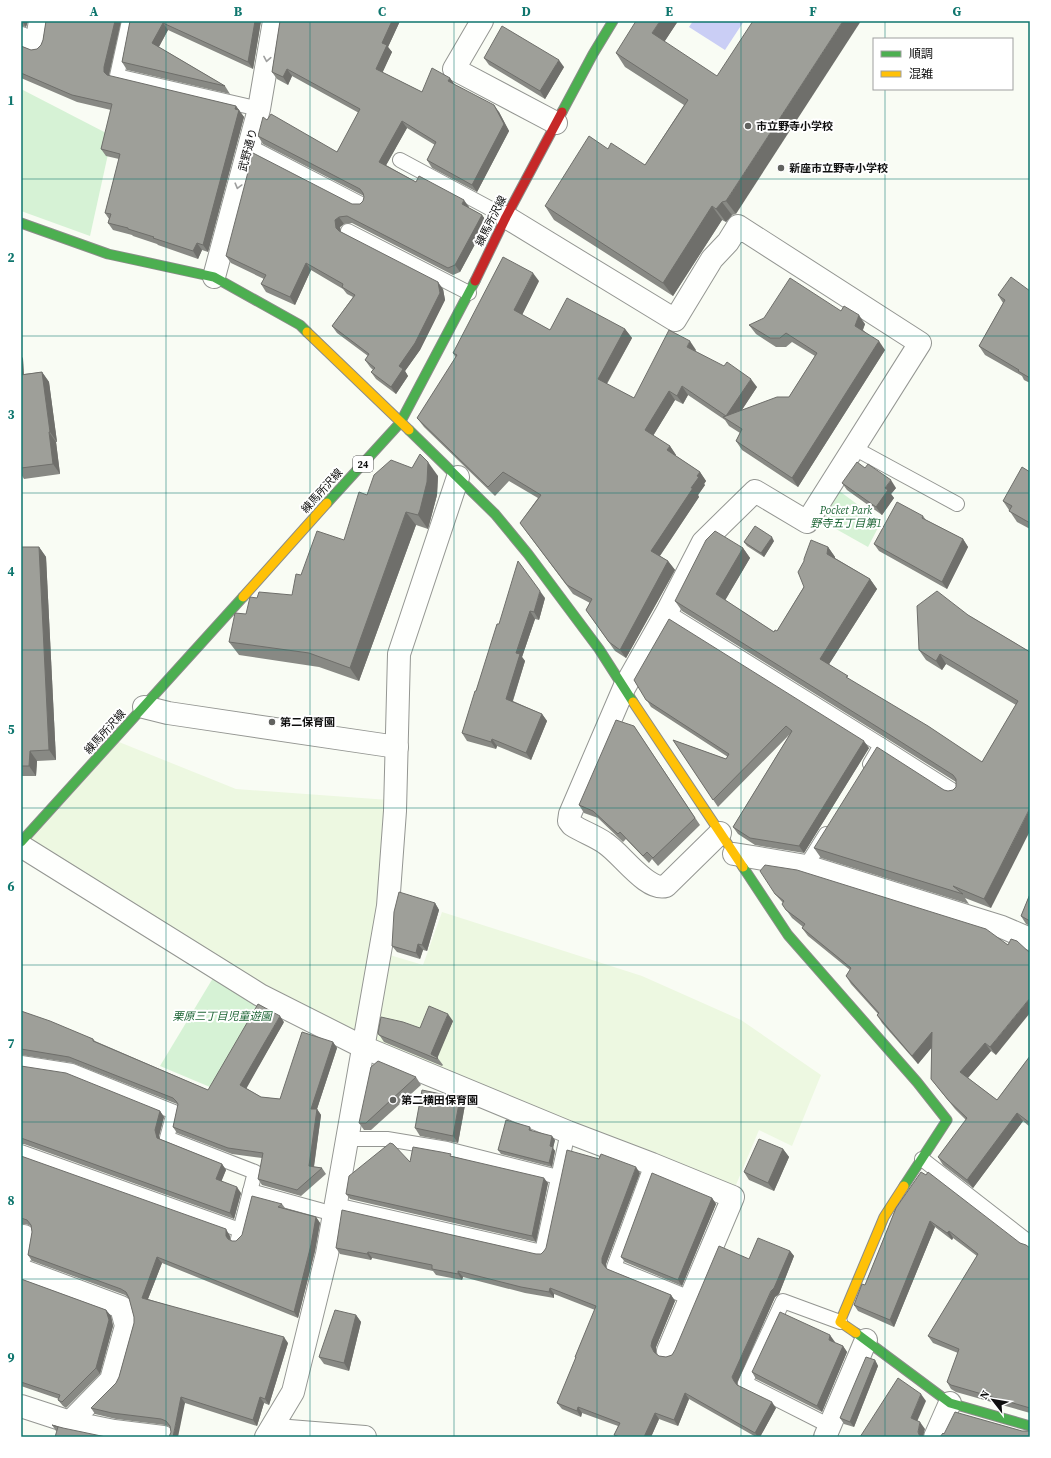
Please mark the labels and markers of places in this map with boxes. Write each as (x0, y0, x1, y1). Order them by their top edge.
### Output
place label: 市立野寺小学校 (756, 119, 833, 134)
marker: 市立野寺小学校 (743, 121, 753, 131)
place label: 新座市立野寺小学校 (789, 161, 888, 176)
marker: 新座市立野寺小学校 (776, 163, 786, 173)
place label: 第二保育園 (280, 715, 335, 730)
marker: 第二保育園 (267, 717, 277, 727)
place label: 第二横田保育園 (401, 1093, 478, 1108)
marker: 第二横田保育園 (388, 1095, 398, 1105)

